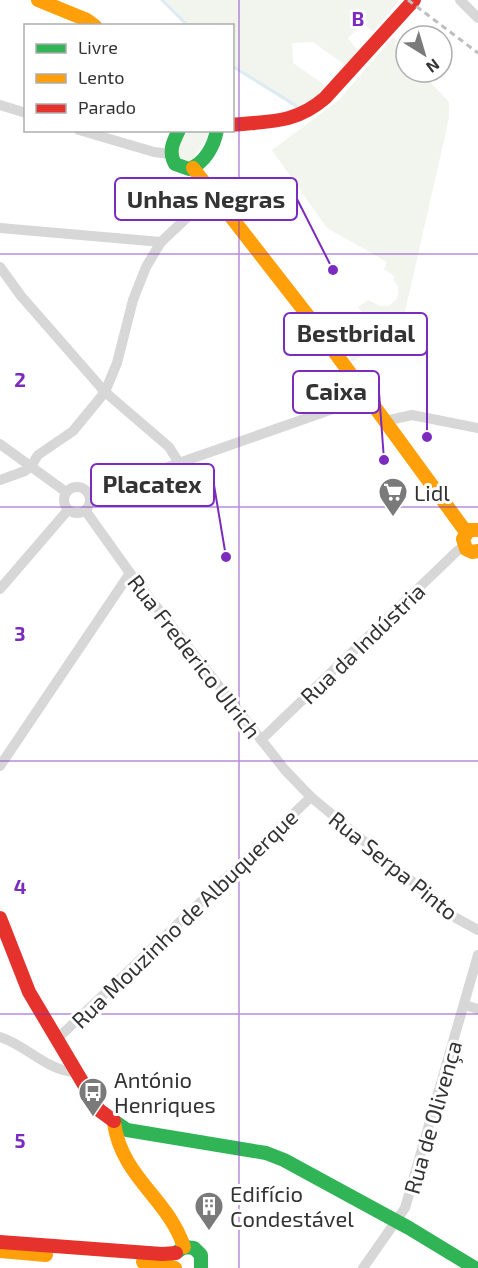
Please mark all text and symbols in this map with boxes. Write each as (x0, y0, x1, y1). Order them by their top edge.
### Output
text: B (352, 6, 364, 30)
legend (24, 24, 234, 132)
north arrow (394, 24, 454, 84)
text: Livre (78, 36, 118, 58)
text: N (423, 55, 444, 77)
text: Lento (78, 66, 124, 88)
text: Parado (78, 96, 136, 118)
callout: Unhas Negras (115, 178, 297, 220)
text: Unhas Negras (127, 184, 285, 213)
callout: Bestbridal (284, 313, 427, 355)
text: Bestbridal (297, 318, 415, 347)
text: 2 (14, 367, 26, 391)
callout: Caixa (293, 371, 379, 413)
text: Caixa (305, 376, 367, 405)
callout: Placatex (91, 464, 214, 506)
text: Placatex (102, 469, 202, 498)
supermarket icon: Lidl (377, 476, 409, 518)
place label: Lidl (414, 479, 450, 505)
street label: Rua Frederico Ulrich (123, 569, 267, 743)
street label: Rua da Indústria (295, 577, 429, 709)
text: 3 (14, 621, 26, 645)
street label: Rua Mouzinho de Albuquerque (66, 803, 302, 1033)
street label: Rua Serpa Pinto (324, 805, 464, 925)
text: 4 (14, 874, 27, 898)
street label: Rua de Olivença (398, 1037, 468, 1197)
place label: António Henriques (114, 1066, 216, 1117)
bus stop icon: António Henriques (77, 1076, 109, 1118)
text: 5 (14, 1128, 26, 1152)
place label: Edifício Condestável (230, 1180, 354, 1231)
building icon: Edifício Condestável (193, 1190, 225, 1232)

